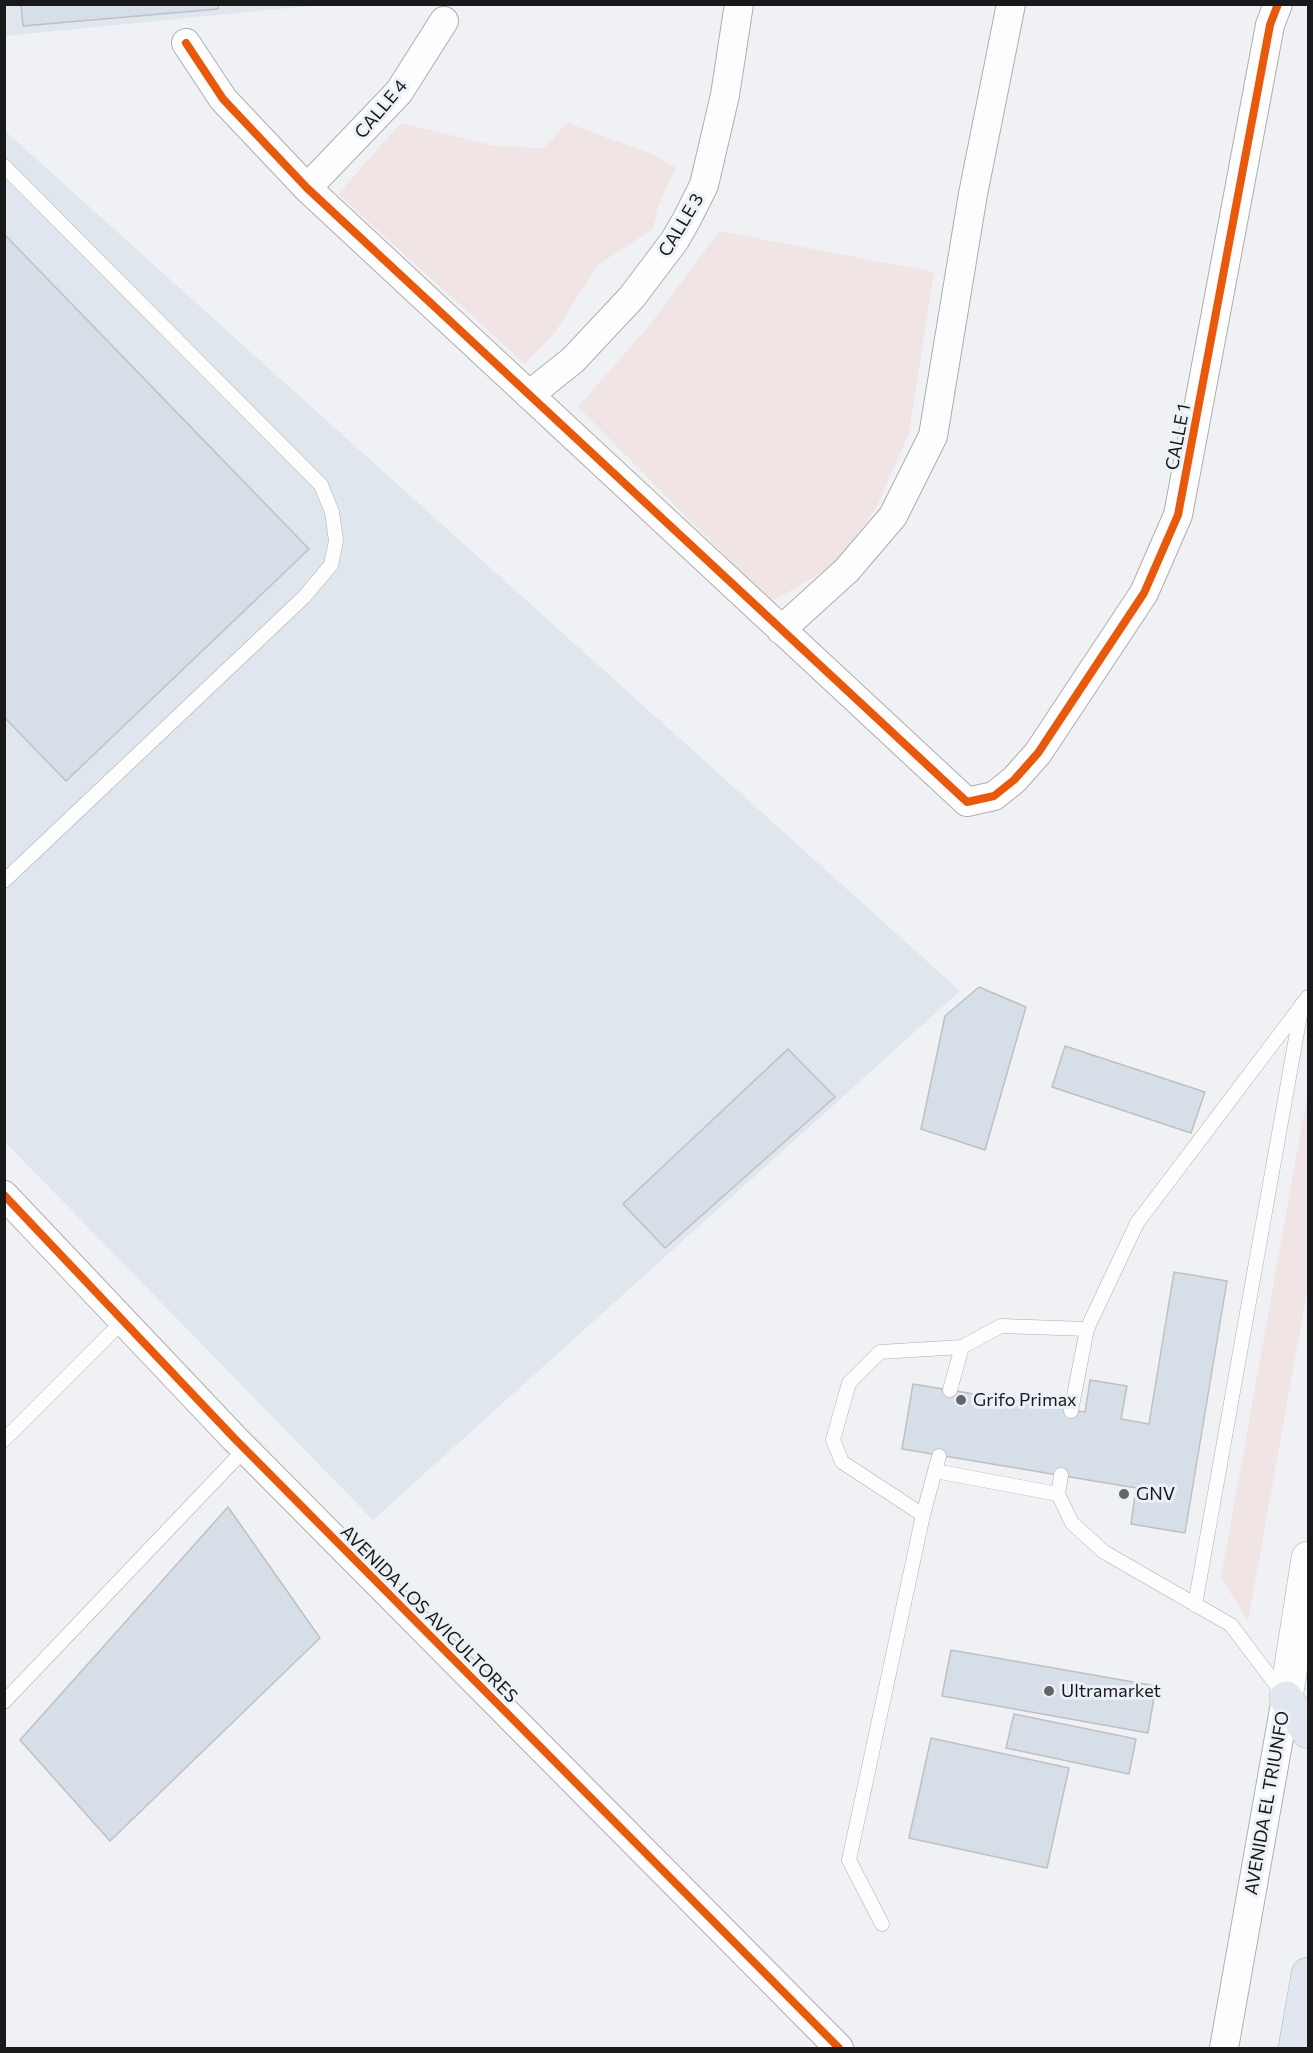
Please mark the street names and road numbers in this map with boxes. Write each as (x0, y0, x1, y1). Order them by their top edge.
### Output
street label: CALLE 4 (350, 75, 412, 143)
street label: CALLE 3 (654, 190, 708, 260)
street label: CALLE 1 (1161, 402, 1195, 472)
street label: AVENIDA LOS AVICULTORES (336, 1521, 522, 1707)
street label: AVENIDA EL TRIUNFO (1240, 1709, 1294, 1897)

